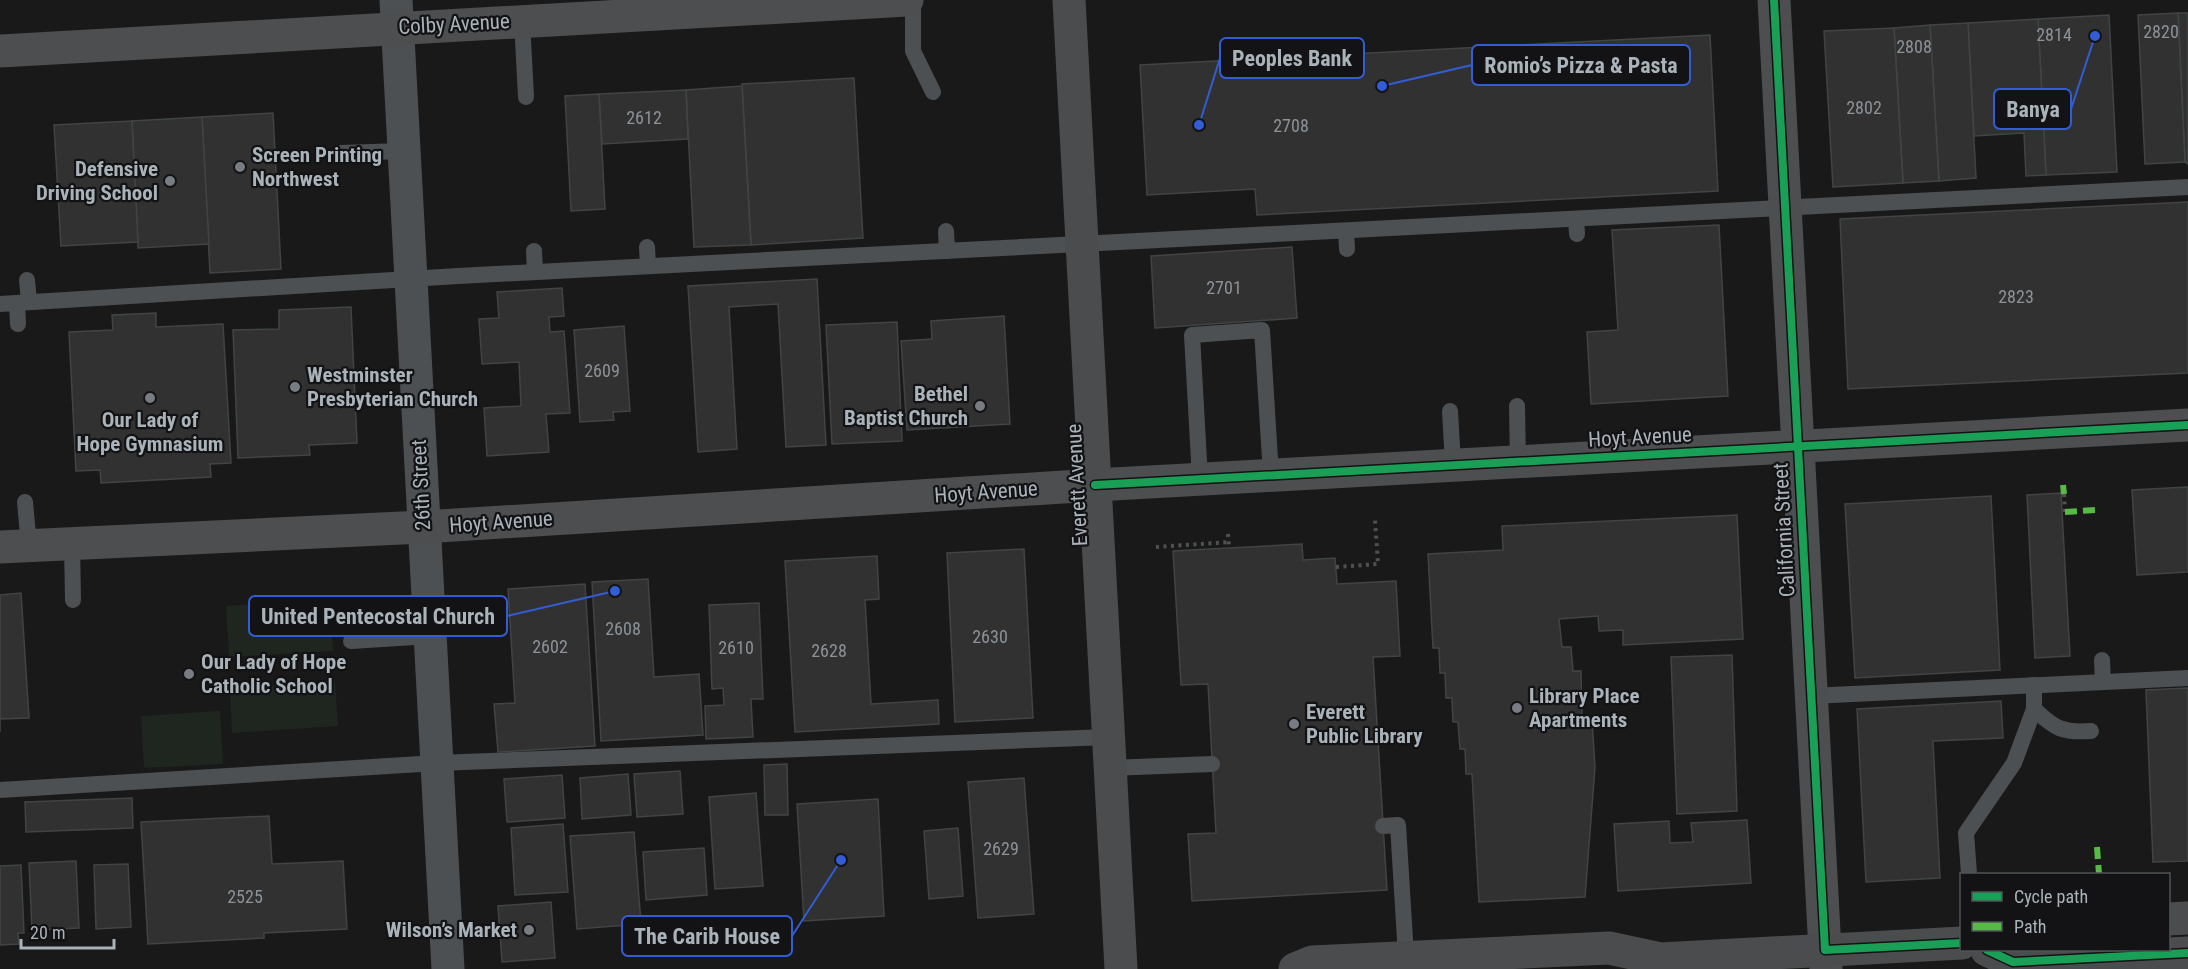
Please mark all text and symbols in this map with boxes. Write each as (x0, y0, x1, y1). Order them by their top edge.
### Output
street label: Colby Avenue (398, 9, 510, 39)
house number: 2820 (2143, 21, 2179, 42)
house number: 2814 (2036, 24, 2072, 45)
house number: 2808 (1896, 36, 1932, 57)
callout: Peoples Bank (1220, 38, 1364, 78)
callout: Romio’s Pizza & Pasta (1472, 45, 1690, 85)
text: Peoples Bank (1232, 46, 1352, 71)
text: Romio’s Pizza & Pasta (1484, 53, 1678, 78)
callout: Banya (1994, 89, 2071, 129)
house number: 2802 (1846, 97, 1882, 118)
text: Banya (2006, 97, 2060, 122)
house number: 2612 (626, 107, 662, 128)
house number: 2708 (1273, 115, 1309, 136)
place label: Screen Printing Northwest (252, 143, 382, 191)
place label: Defensive Driving School (36, 157, 158, 205)
marker: Screen Printing Northwest (233, 160, 247, 174)
marker: Defensive Driving School (163, 174, 177, 188)
house number: 2701 (1206, 277, 1242, 298)
house number: 2823 (1998, 286, 2034, 307)
house number: 2609 (584, 360, 620, 381)
place label: Westminster Presbyterian Church (307, 363, 478, 411)
marker: Westminster Presbyterian Church (288, 380, 302, 394)
place label: Bethel Baptist Church (844, 382, 968, 430)
marker: Our Lady of Hope Gymnasium (143, 391, 157, 405)
marker: Bethel Baptist Church (973, 399, 987, 413)
place label: Our Lady of Hope Gymnasium (77, 408, 223, 456)
street label: Hoyt Avenue (1588, 422, 1693, 452)
street label: Everett Avenue (1062, 423, 1092, 547)
street label: 26th Street (407, 439, 435, 531)
street label: California Street (1769, 462, 1799, 598)
street label: Hoyt Avenue (933, 476, 1039, 508)
street label: Hoyt Avenue (448, 506, 554, 538)
callout: United Pentecostal Church (249, 596, 507, 636)
text: United Pentecostal Church (261, 604, 495, 629)
house number: 2608 (605, 618, 641, 639)
house number: 2630 (972, 626, 1008, 647)
house number: 2602 (532, 636, 568, 657)
house number: 2610 (718, 637, 754, 658)
house number: 2628 (811, 640, 847, 661)
place label: Our Lady of Hope Catholic School (201, 650, 346, 698)
marker: Our Lady of Hope Catholic School (182, 667, 196, 681)
place label: Library Place Apartments (1529, 684, 1639, 732)
place label: Everett Public Library (1306, 700, 1423, 748)
marker: Library Place Apartments (1510, 701, 1524, 715)
marker: Everett Public Library (1287, 717, 1301, 731)
house number: 2629 (983, 838, 1019, 859)
legend (1960, 873, 2170, 951)
house number: 2525 (227, 886, 263, 907)
text: Cycle path (2014, 886, 2088, 907)
scale bar (21, 912, 114, 950)
callout: The Carib House (622, 916, 792, 956)
text: Path (2014, 916, 2047, 937)
place label: Wilson’s Market (386, 918, 517, 942)
text: 20 m (30, 922, 65, 943)
marker: Wilson’s Market (522, 923, 536, 937)
text: The Carib House (634, 924, 780, 949)

